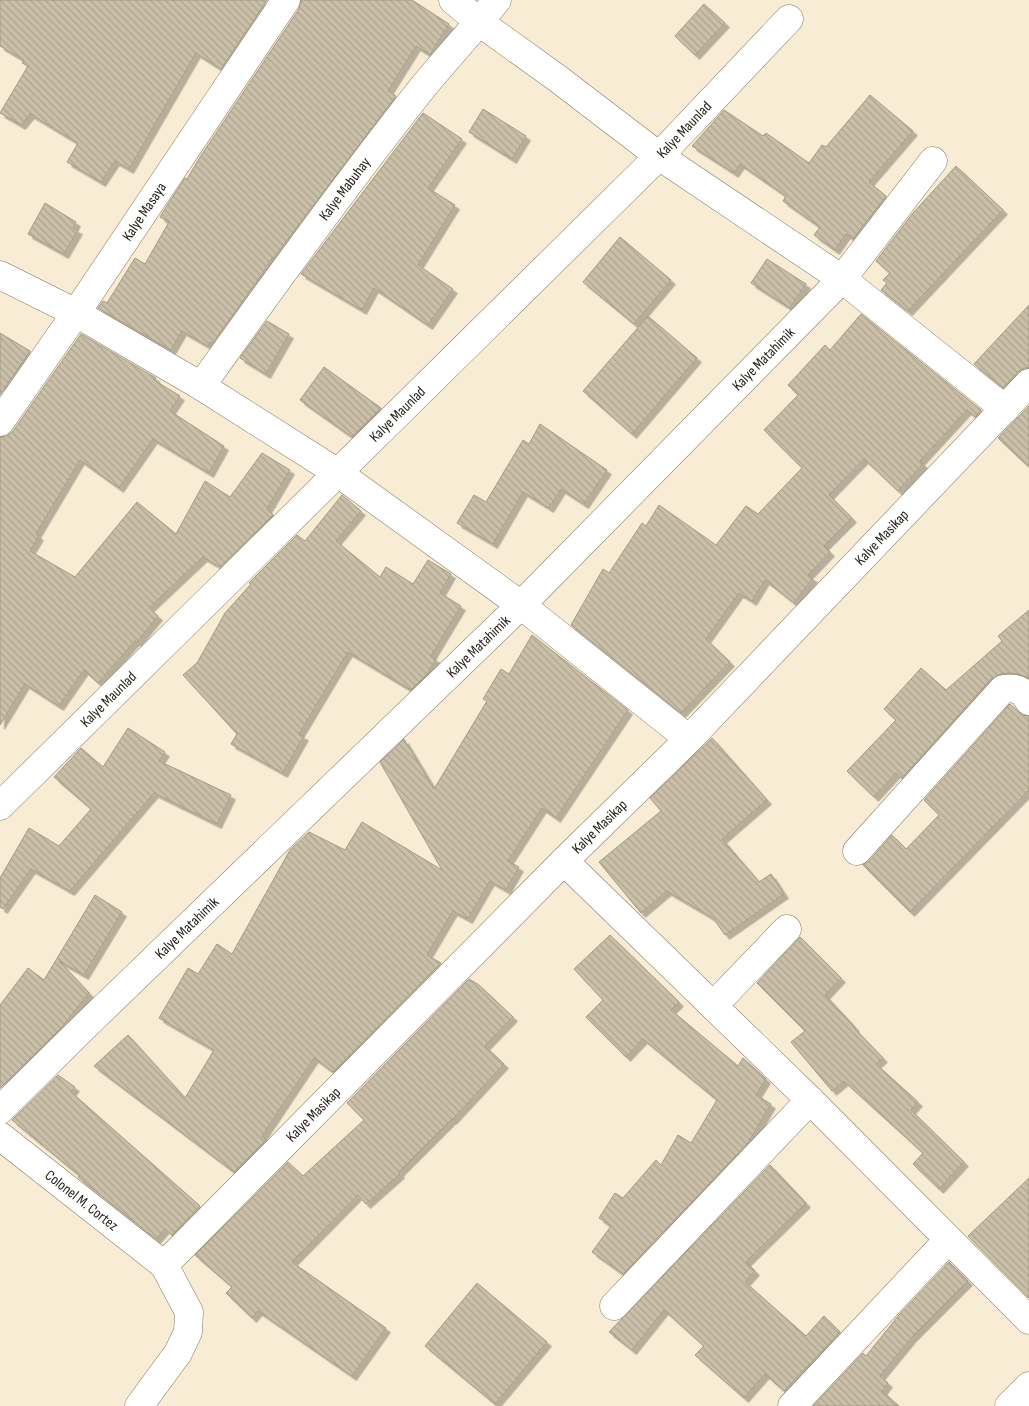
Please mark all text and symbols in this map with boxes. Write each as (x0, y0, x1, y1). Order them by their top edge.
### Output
street label: Kalye Maunlad (653, 97, 716, 162)
street label: Kalye Mabuhay (315, 153, 375, 225)
street label: Kalye Masaya (118, 179, 171, 245)
street label: Kalye Matahimik (728, 323, 799, 395)
street label: Kalye Maunlad (365, 383, 430, 446)
street label: Kalye Masikap (851, 506, 913, 570)
street label: Kalye Matahimik (442, 611, 515, 682)
street label: Kalye Maunlad (76, 668, 141, 732)
street label: Kalye Masikap (568, 796, 631, 858)
street label: Kalye Matahimik (151, 893, 223, 963)
street label: Kalye Masikap (282, 1083, 345, 1146)
street label: Colonel M. Cortez (41, 1166, 122, 1236)

